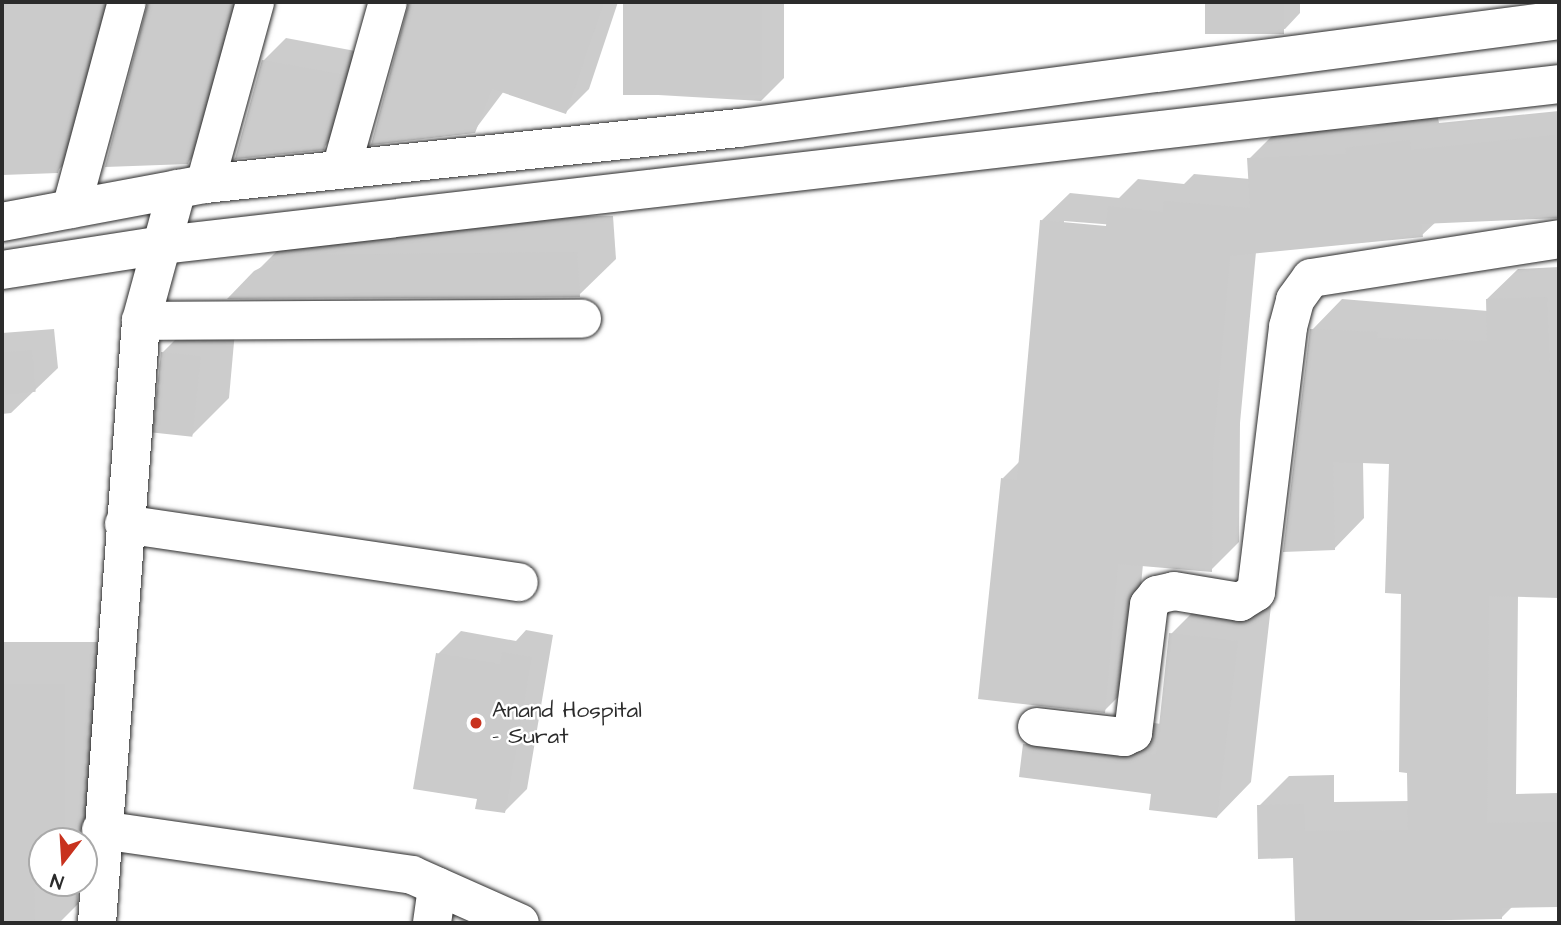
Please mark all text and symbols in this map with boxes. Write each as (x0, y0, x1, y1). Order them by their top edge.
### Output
place label: Anand Hospital - Surat (492, 696, 642, 750)
marker: Anand Hospital - Surat (466, 713, 486, 733)
north arrow (28, 827, 98, 897)
text: N (48, 866, 67, 895)

